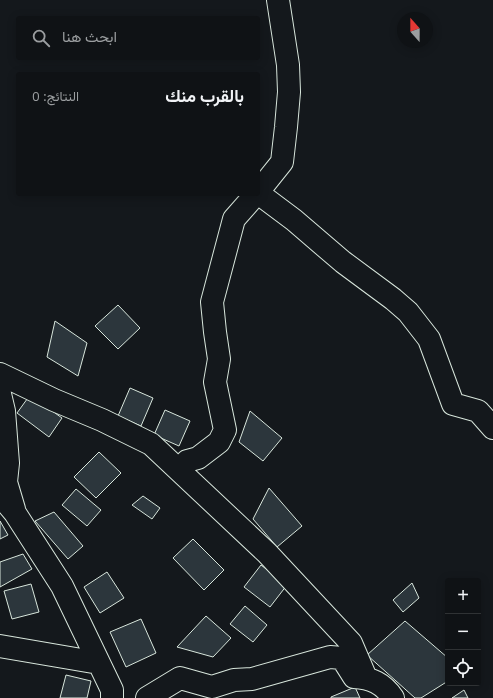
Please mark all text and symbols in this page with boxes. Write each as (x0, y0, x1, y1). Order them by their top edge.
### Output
north arrow (397, 12, 433, 48)
search box (16, 16, 260, 60)
icon: search (30, 27, 52, 49)
text: ابحث هنا (62, 27, 117, 46)
text: بالقرب منك (165, 85, 244, 107)
text: النتائج: 0 (32, 88, 79, 105)
map controls (445, 578, 481, 686)
button: + (445, 578, 481, 614)
button: − (445, 614, 481, 650)
button: locate (445, 650, 481, 686)

